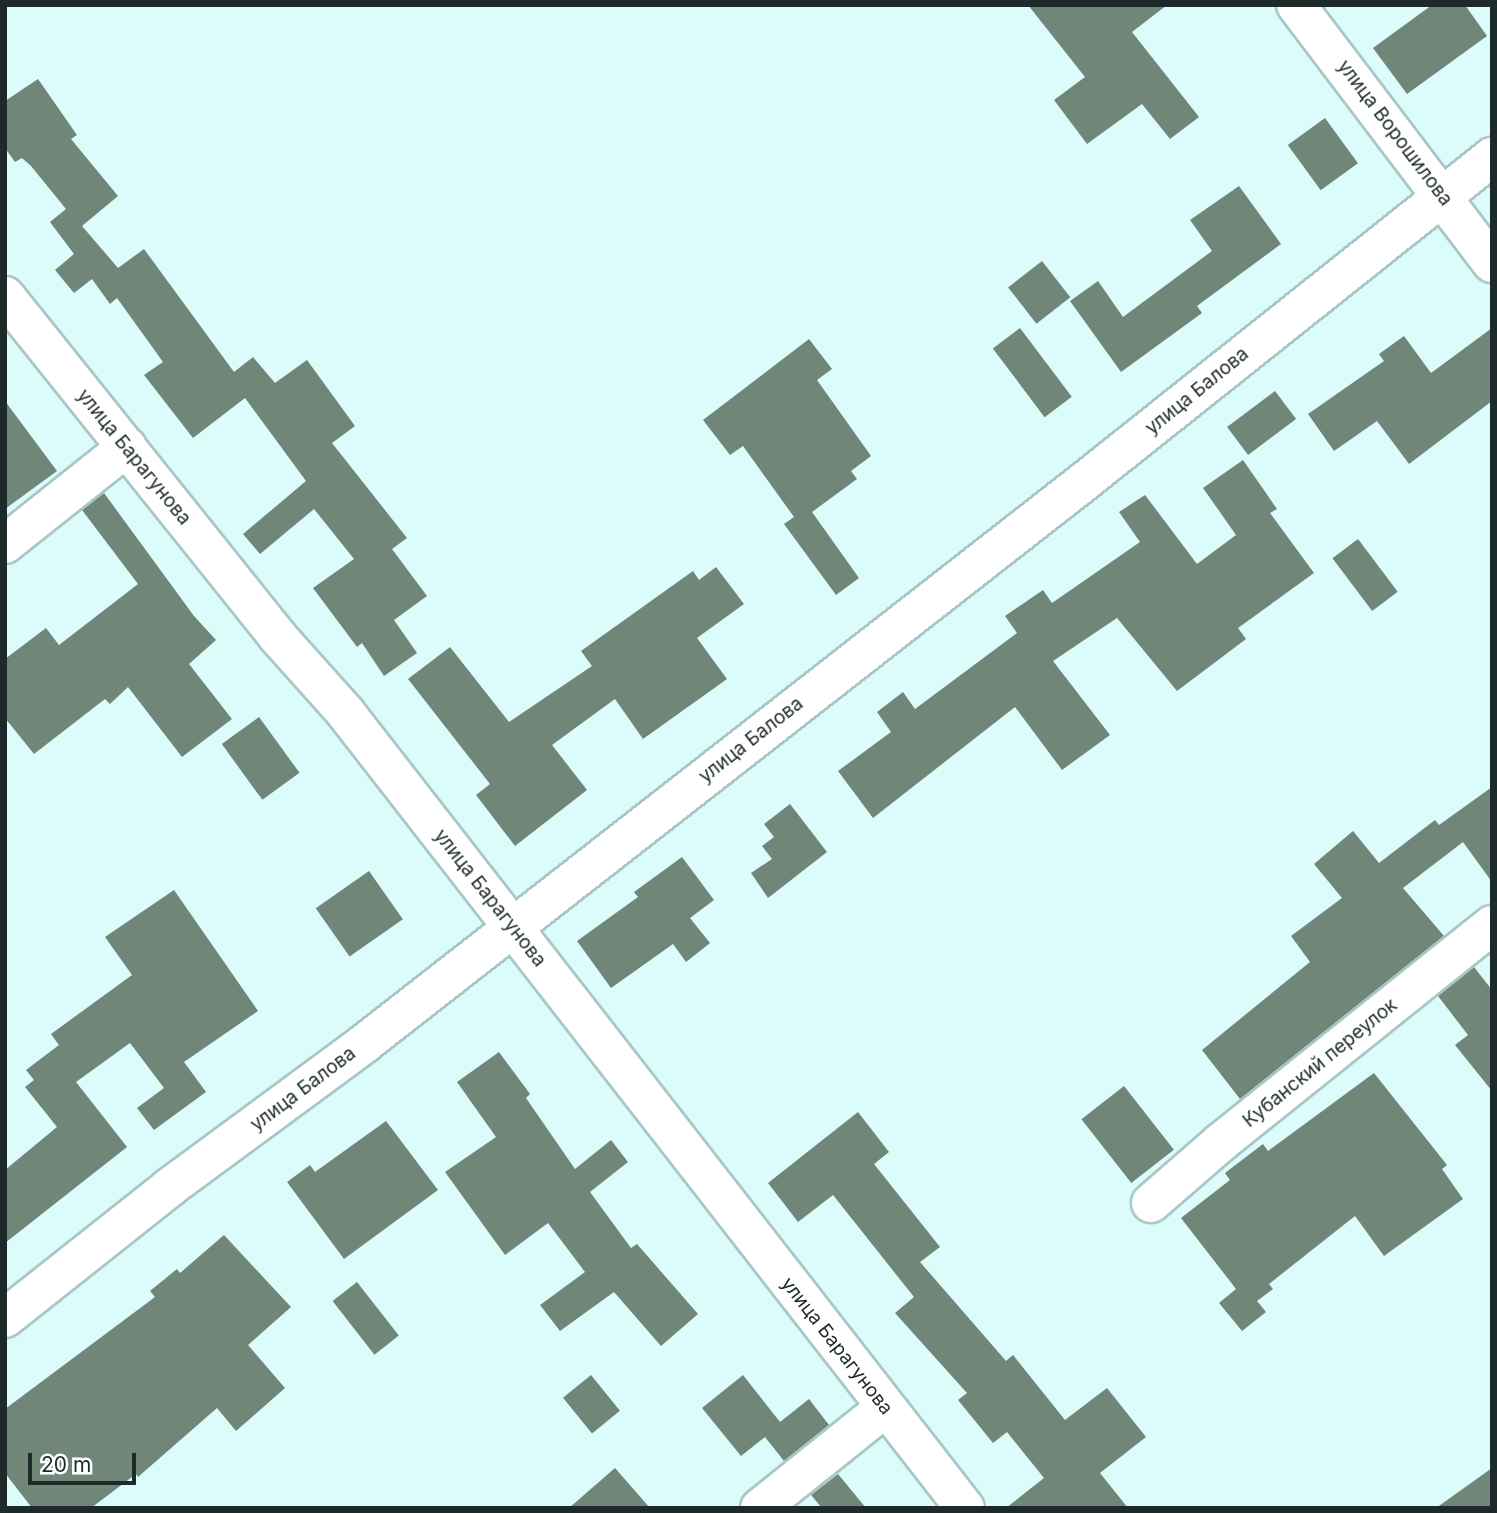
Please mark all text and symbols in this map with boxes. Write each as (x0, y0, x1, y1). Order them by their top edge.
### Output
street label: улица Ворошилова (1333, 56, 1457, 210)
street label: улица Балова (1141, 342, 1253, 440)
street label: улица Барагунова (72, 385, 196, 529)
street label: улица Балова (694, 692, 808, 788)
street label: улица Барагунова (429, 825, 551, 971)
street label: Кубанский переулок (1238, 994, 1402, 1132)
street label: улица Балова (246, 1042, 360, 1136)
street label: улица Барагунова (776, 1273, 898, 1419)
scale bar (32, 1440, 140, 1484)
text: 20 m (41, 1452, 91, 1477)

